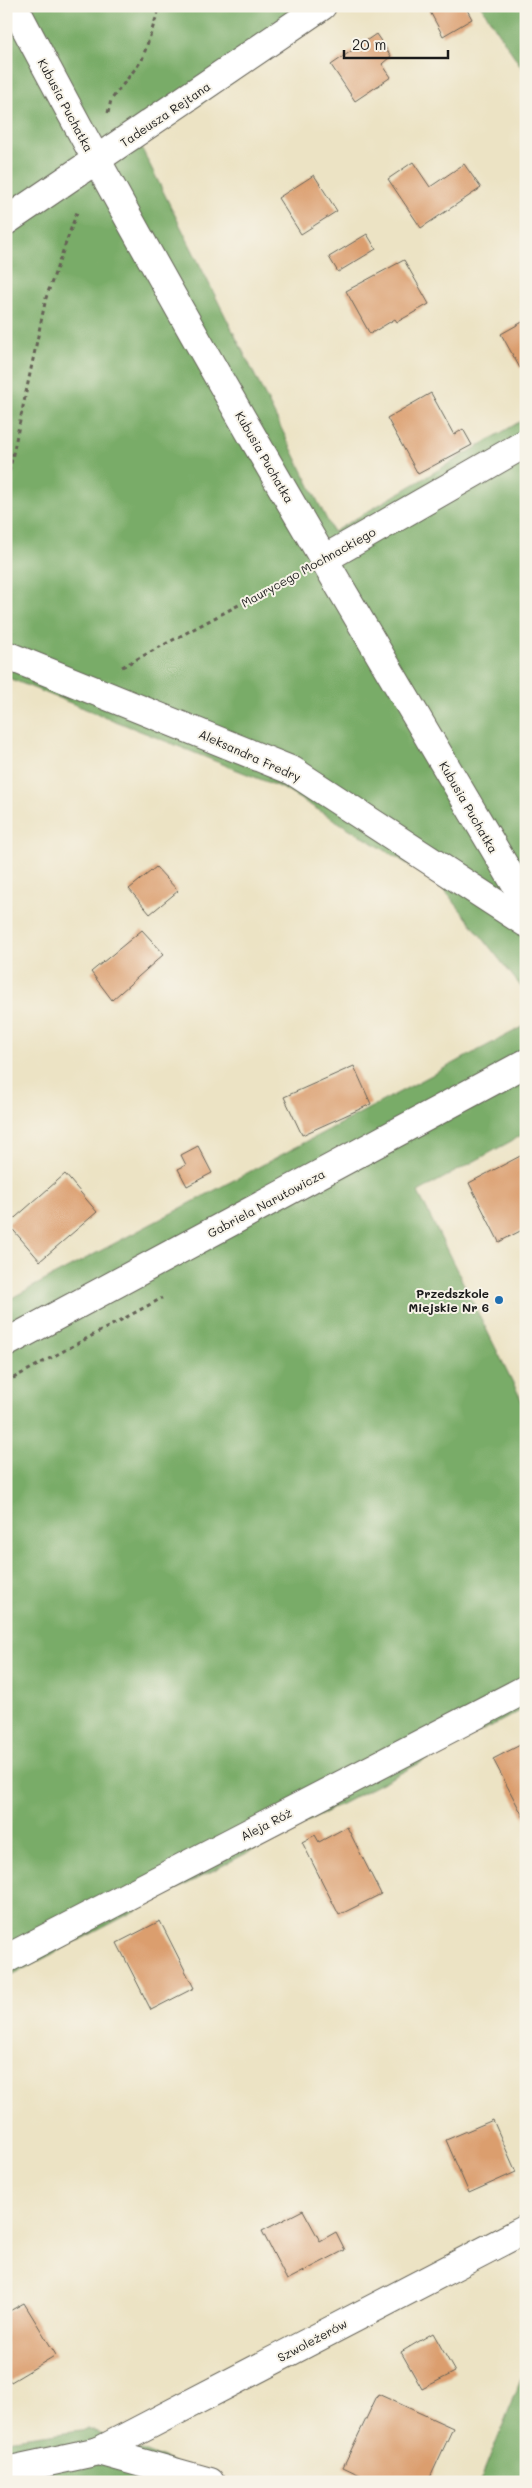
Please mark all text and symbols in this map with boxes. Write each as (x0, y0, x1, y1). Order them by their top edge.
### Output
scale bar (344, 28, 448, 60)
text: 20 m (352, 34, 386, 54)
street label: Kubusia Puchatka (35, 56, 97, 154)
street label: Tadeusza Rejtana (117, 78, 213, 150)
street label: Kubusia Puchatka (232, 408, 298, 506)
street label: Maurycego Mochnackiego (238, 523, 378, 611)
street label: Aleksandra Fredry (196, 725, 304, 785)
street label: Kubusia Puchatka (436, 758, 502, 856)
street label: Gabriela Narutowicza (204, 1165, 328, 1241)
place label: Przedszkole Miejskie Nr 6 (409, 1285, 489, 1315)
marker: Przedszkole Miejskie Nr 6 (493, 1294, 505, 1306)
street label: Aleja Róż (238, 1804, 295, 1844)
street label: Szwoleżerów (274, 2315, 350, 2365)

